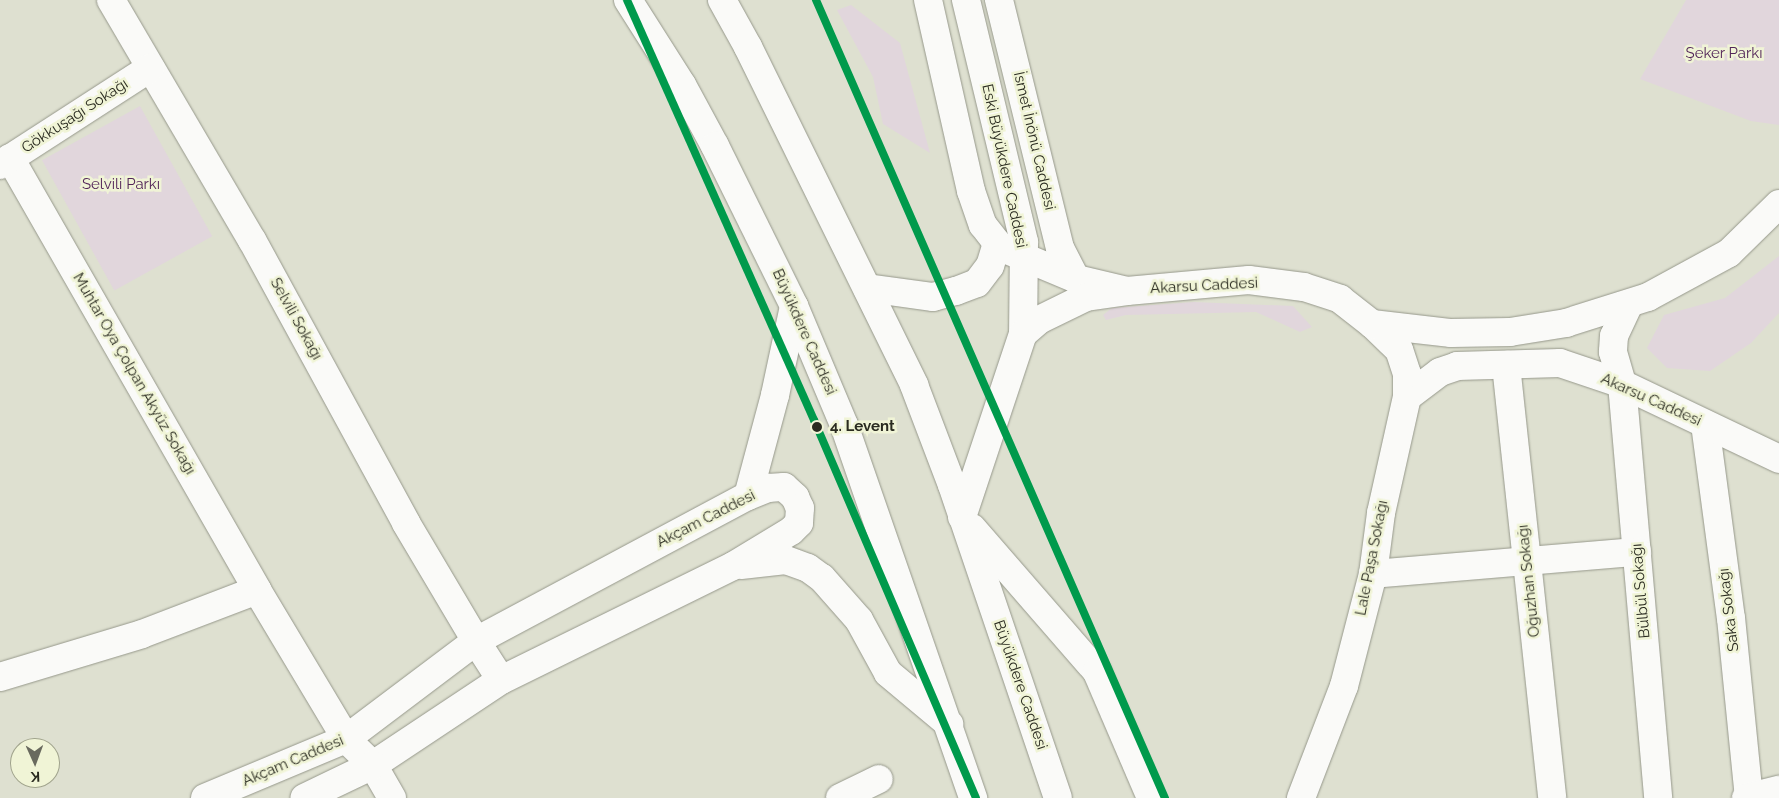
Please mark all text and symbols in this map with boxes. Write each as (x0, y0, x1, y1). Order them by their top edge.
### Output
park label: Şeker Parkı (1685, 45, 1763, 63)
street label: İsmet İnönü Caddesi (1009, 70, 1059, 212)
street label: Gökkuşağı Sokağı (19, 75, 131, 157)
street label: Eski Büyükdere Caddesi (978, 82, 1030, 250)
park label: Selvili Parkı (82, 176, 160, 194)
street label: Büyükdere Caddesi (768, 266, 840, 398)
street label: Muhtar Oya Çolpan Akyüz Sokağı (69, 270, 199, 478)
street label: Akarsu Caddesi (1150, 274, 1258, 298)
street label: Selvili Sokağı (266, 275, 326, 363)
street label: Akarsu Caddesi (1598, 370, 1704, 430)
marker: 4. Levent (808, 418, 826, 436)
place label: 4. Levent (830, 418, 895, 436)
street label: Akçam Caddesi (654, 486, 758, 552)
street label: Lale Paşa Sokağı (1352, 499, 1392, 617)
street label: Oğuzhan Sokağı (1514, 524, 1544, 638)
street label: Bülbül Sokağı (1628, 543, 1654, 639)
street label: Saka Sokağı (1715, 567, 1743, 653)
street label: Büyükdere Caddesi (989, 618, 1051, 752)
street label: Akçam Caddesi (240, 732, 346, 790)
north arrow (10, 738, 60, 788)
text: K (31, 769, 40, 785)

